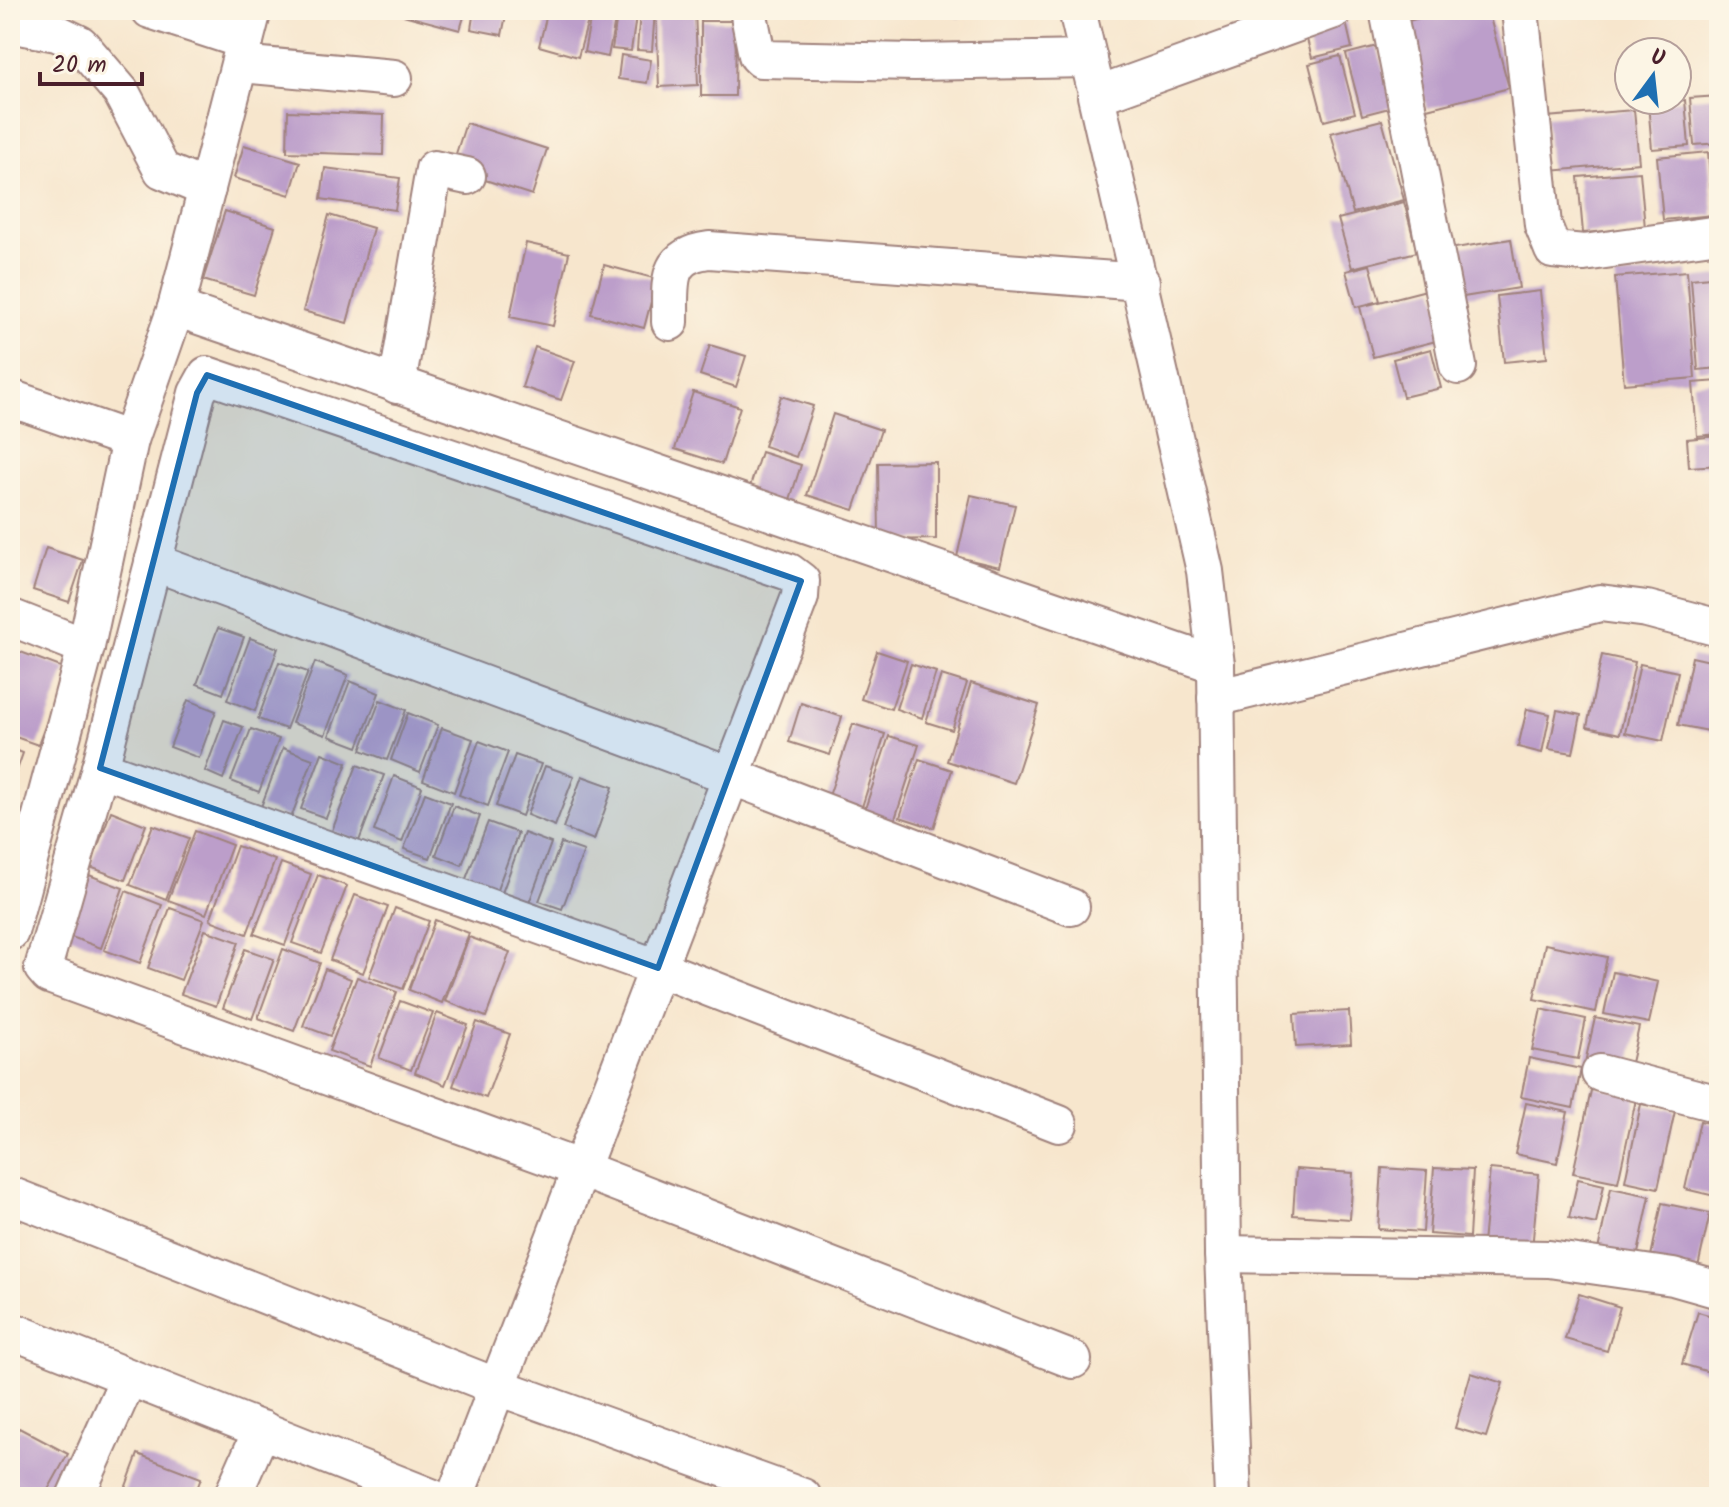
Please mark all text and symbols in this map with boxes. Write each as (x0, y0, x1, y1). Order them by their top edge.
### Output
scale bar (40, 36, 142, 86)
north arrow (1613, 36, 1693, 116)
text: U (1647, 40, 1668, 78)
text: 20 m (52, 46, 107, 85)

